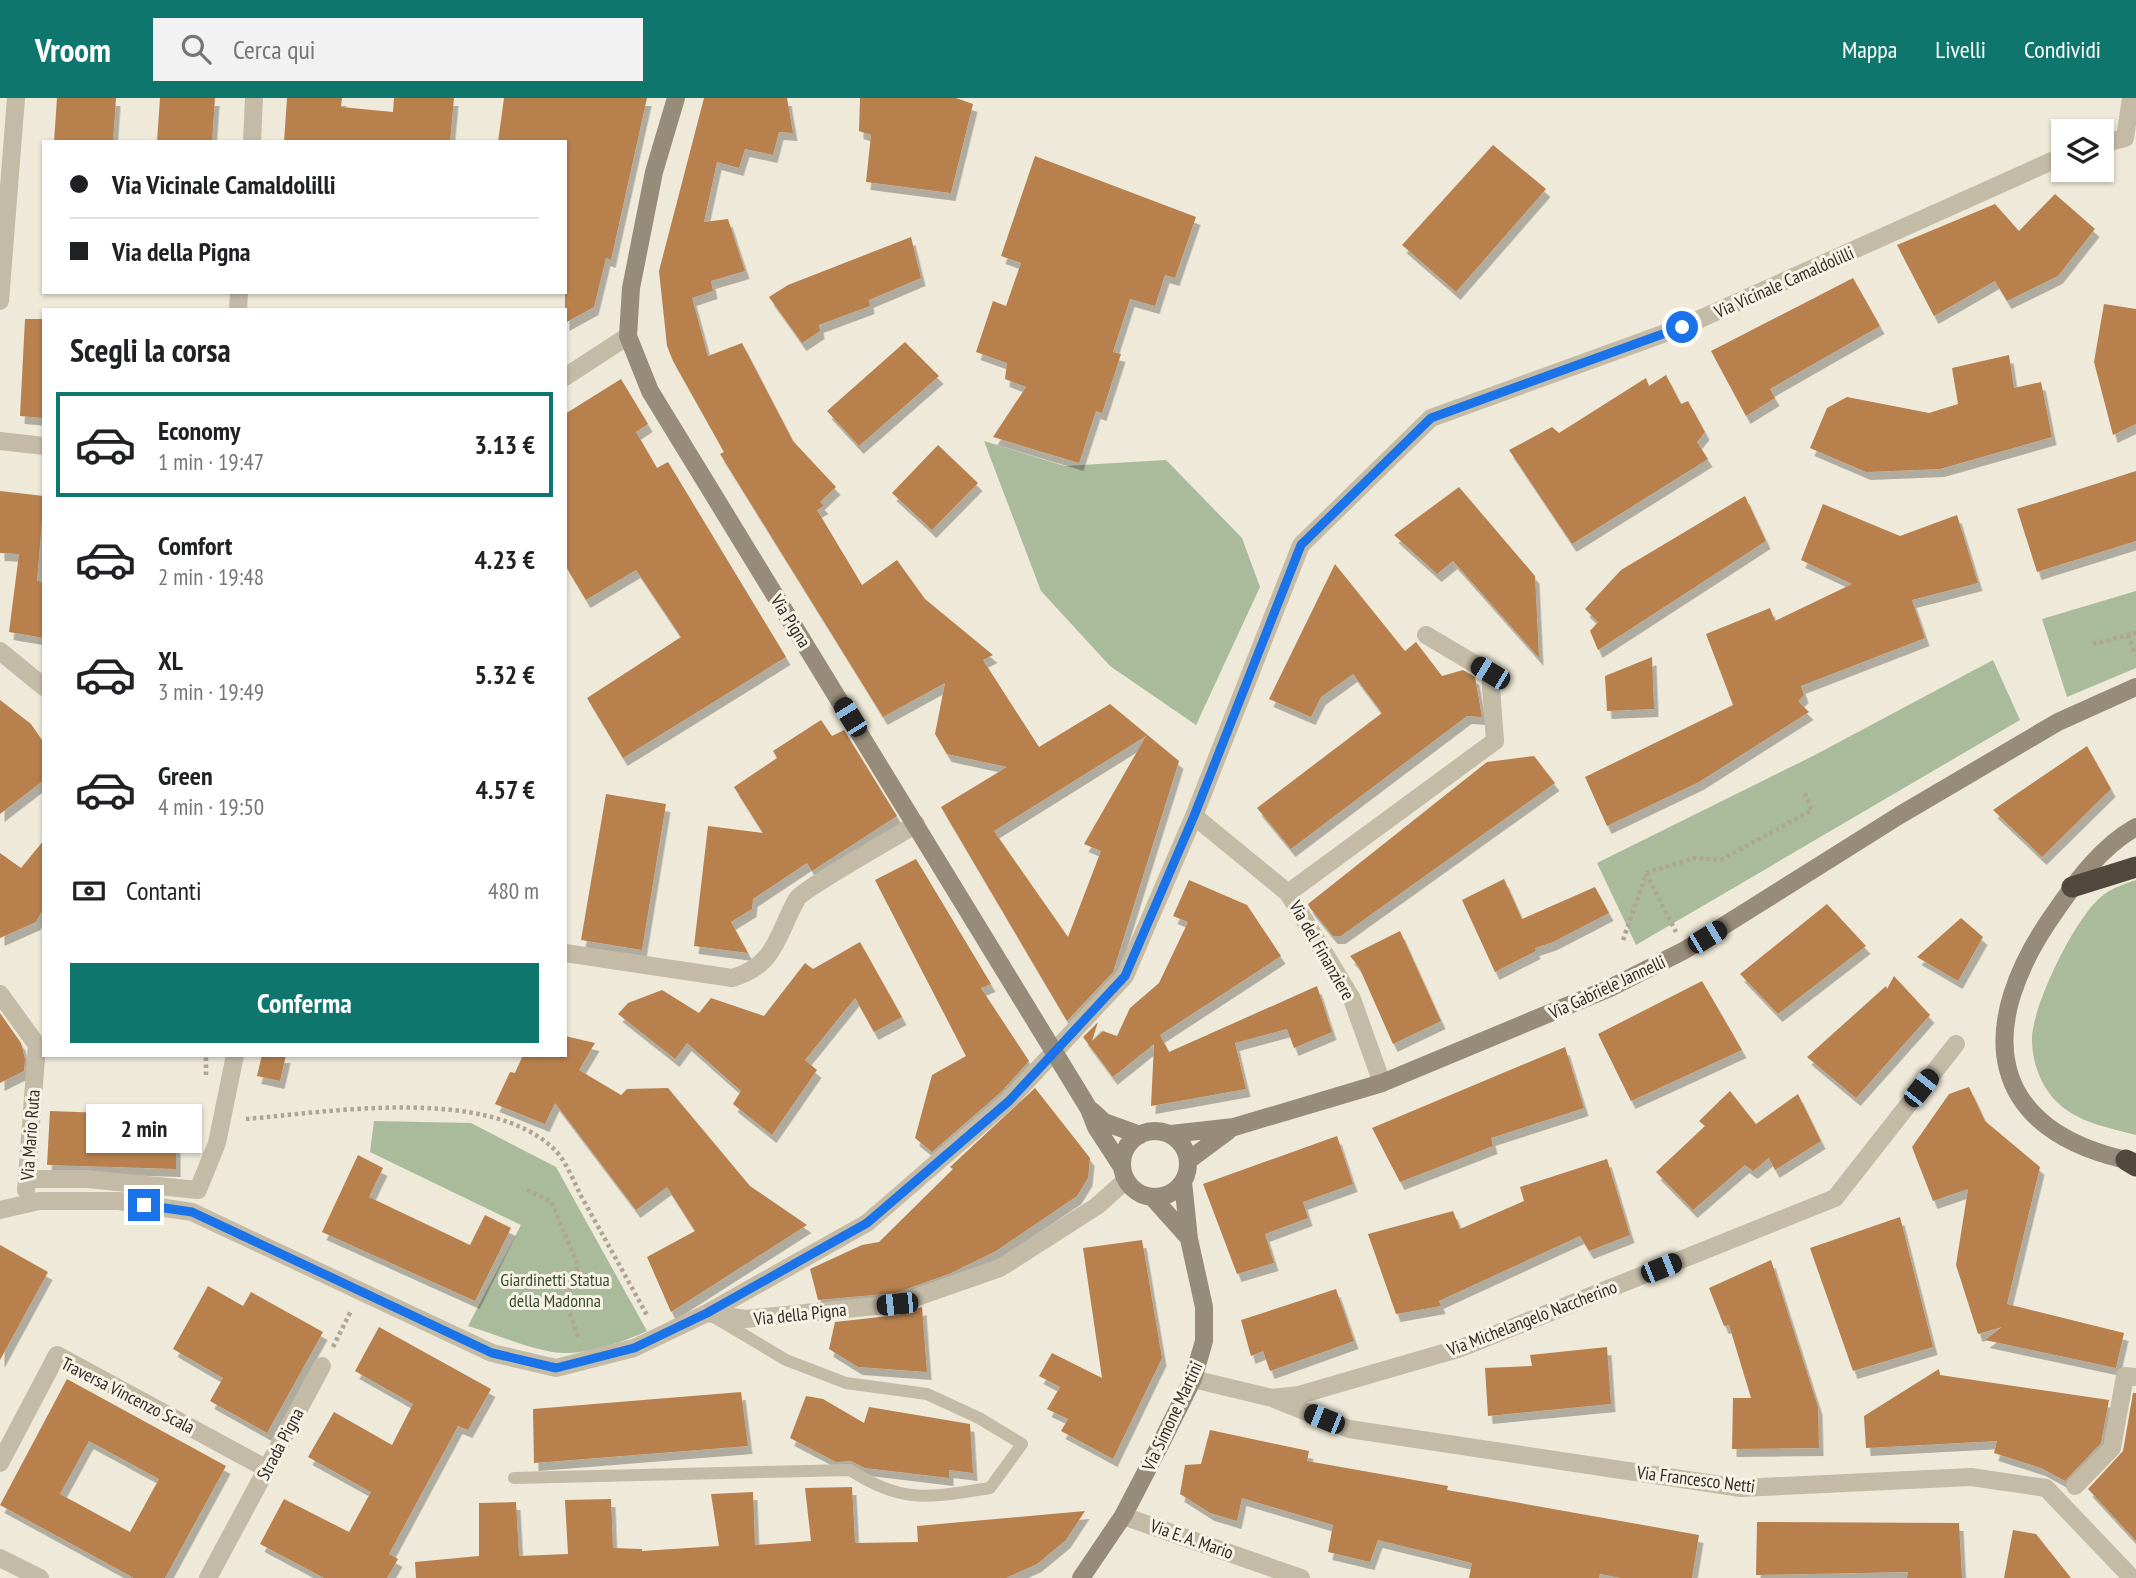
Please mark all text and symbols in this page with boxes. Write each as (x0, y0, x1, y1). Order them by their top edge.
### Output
search box (153, 18, 643, 81)
text: Vroom (35, 28, 111, 71)
icon: search (177, 30, 215, 68)
text: Cerca qui (233, 33, 315, 66)
text: Mappa (1842, 34, 1897, 65)
text: Livelli (1935, 34, 1986, 65)
text: Condividi (2024, 34, 2101, 65)
map controls (2051, 119, 2114, 182)
button: layers (2051, 119, 2114, 182)
text: Via Vicinale Camaldolilli (112, 168, 336, 201)
text: Via della Pigna (112, 235, 251, 268)
street label: Via Vicinale Camaldolilli (1710, 241, 1857, 323)
route start (1666, 311, 1698, 343)
text: Scegli la corsa (70, 329, 231, 371)
icon: car (74, 413, 137, 476)
text: Economy (158, 414, 240, 447)
text: 3.13 € (474, 428, 535, 461)
text: 1 min · 19:47 (158, 447, 264, 476)
icon: car (74, 528, 137, 591)
text: Comfort (158, 529, 232, 562)
text: 4.23 € (474, 543, 535, 576)
text: 2 min · 19:48 (158, 562, 264, 591)
street label: Via Pigna (765, 589, 816, 652)
icon: car (74, 643, 137, 706)
text: XL (158, 644, 183, 677)
car (1467, 653, 1514, 693)
text: 5.32 € (474, 658, 535, 691)
text: 3 min · 19:49 (158, 677, 264, 706)
car (830, 694, 871, 740)
icon: car (74, 758, 137, 821)
text: Green (158, 759, 213, 792)
text: 4.57 € (476, 773, 535, 806)
text: 4 min · 19:50 (158, 792, 264, 821)
icon: cash (70, 872, 108, 910)
text: Contanti (126, 874, 202, 907)
text: 480 m (488, 876, 539, 905)
street label: Via del Finanziere (1284, 895, 1360, 1004)
car (1684, 917, 1731, 957)
street label: Via Gabriele Jannelli (1544, 950, 1669, 1024)
button: Conferma (70, 963, 539, 1043)
car (1900, 1065, 1943, 1111)
street label: Via Mario Ruta (15, 1089, 45, 1182)
callout: 2 min (86, 1104, 202, 1152)
text: 2 min (121, 1114, 167, 1143)
route end (128, 1189, 160, 1221)
car (1638, 1250, 1685, 1286)
park label: Giardinetti Statua della Madonna (500, 1268, 610, 1312)
street label: Via Michelangelo Naccherino (1443, 1275, 1620, 1361)
car (876, 1291, 919, 1317)
street label: Via della Pigna (752, 1298, 847, 1330)
street label: Traversa Vincenzo Scala (57, 1351, 199, 1439)
street label: Via Simone Martini (1136, 1358, 1207, 1475)
car (1301, 1401, 1348, 1437)
street label: Strada Pigna (251, 1404, 309, 1484)
street label: Via Francesco Netti (1635, 1460, 1756, 1498)
street label: Via E. A. Mario (1147, 1514, 1237, 1564)

